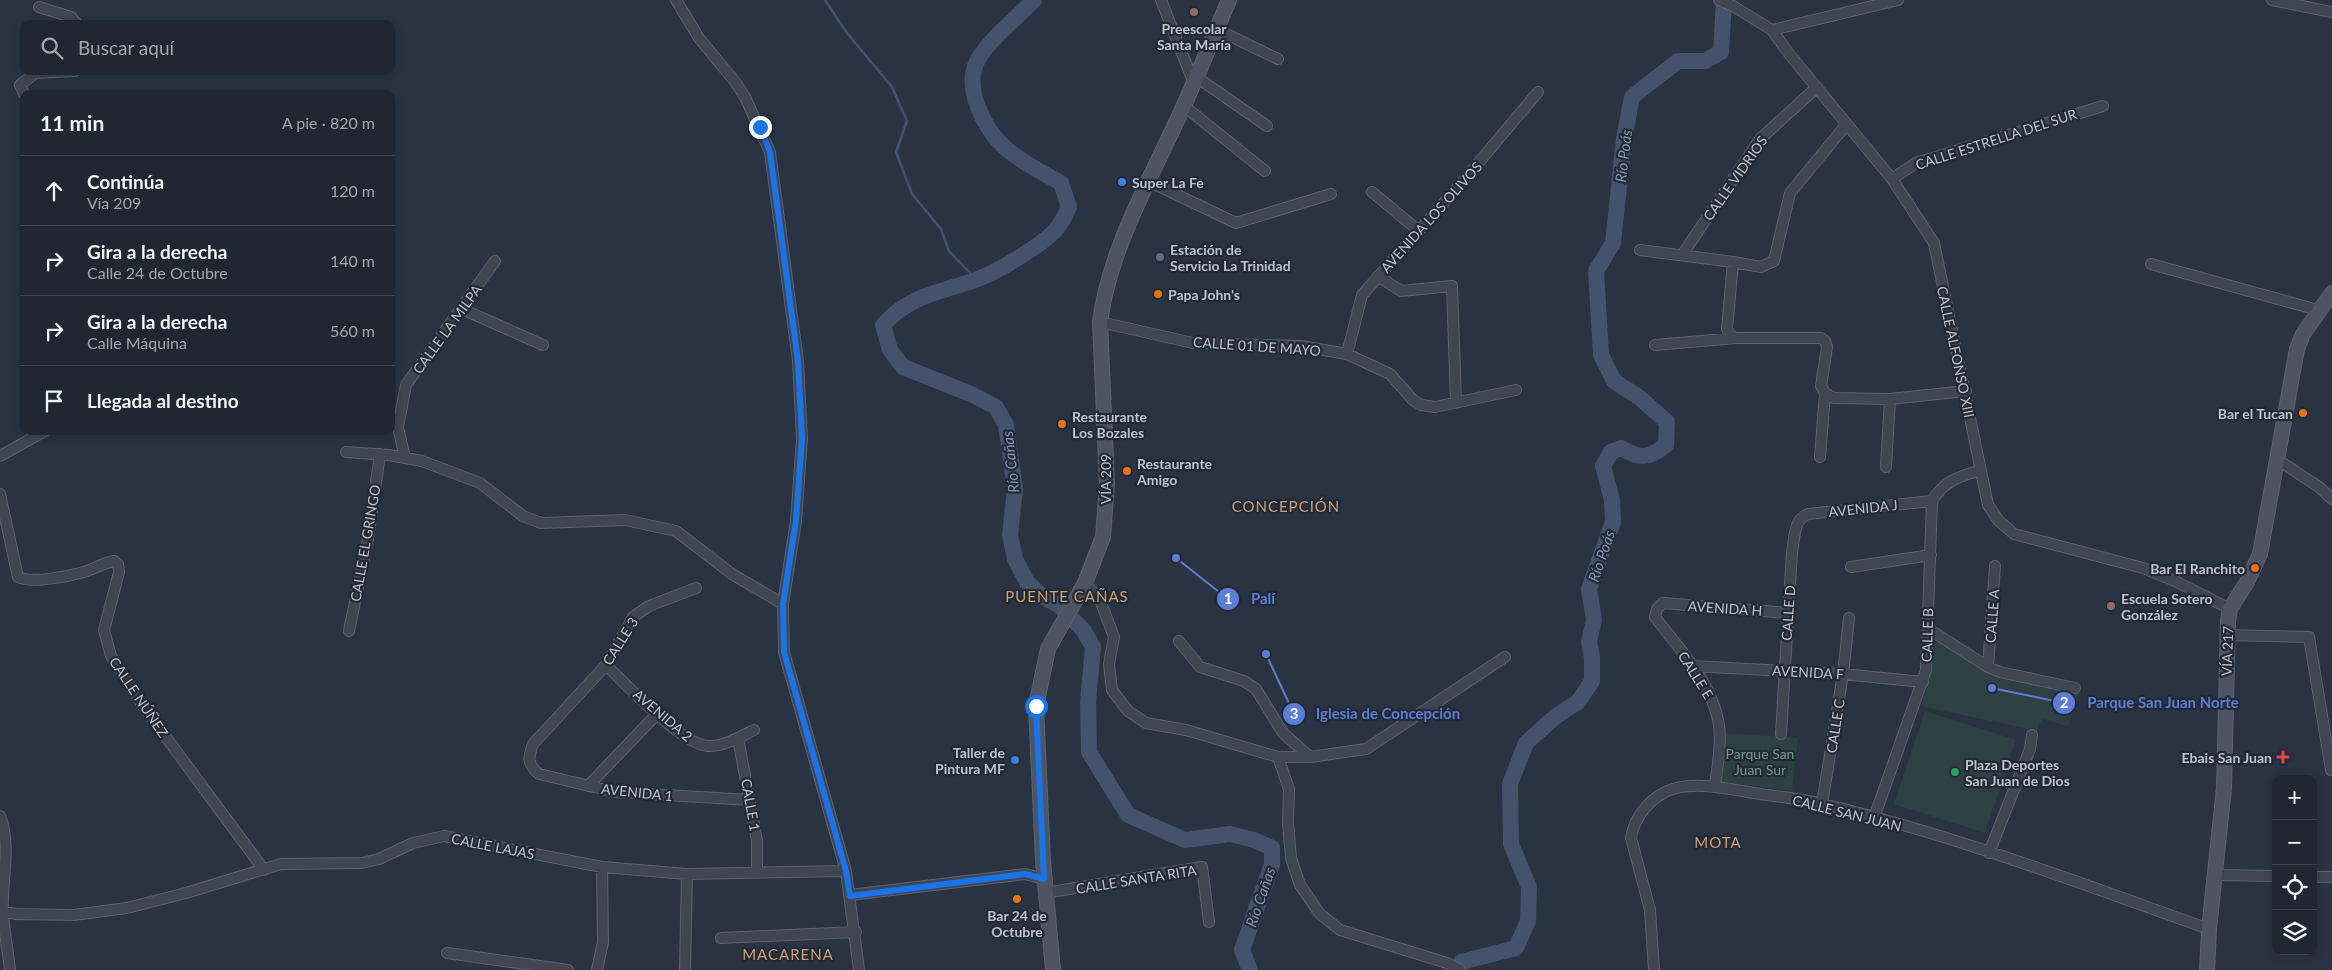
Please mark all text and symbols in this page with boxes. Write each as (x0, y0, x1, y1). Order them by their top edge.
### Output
marker: Preescolar Santa María (1188, 6, 1200, 18)
search box (20, 20, 395, 75)
place label: Preescolar Santa María (1157, 20, 1231, 53)
icon: search (38, 34, 66, 62)
text: Buscar aquí (78, 36, 174, 59)
street label: CALLE ESTRELLA DEL SUR (1913, 105, 2079, 173)
text: 11 min (40, 110, 104, 135)
text: A pie · 820 m (282, 113, 375, 132)
route end (749, 116, 772, 139)
water label: Río Poás (1611, 129, 1635, 183)
street label: CALLE VIDRIOS (1699, 132, 1771, 224)
street label: AVENIDA LOS OLIVOS (1377, 158, 1485, 276)
text: Continúa (87, 170, 164, 193)
place label: Super La Fe (1132, 174, 1204, 191)
marker: Super La Fe (1116, 176, 1128, 188)
icon: ahead (40, 177, 68, 205)
text: 120 m (330, 181, 375, 200)
text: Vía 209 (87, 193, 141, 212)
text: Gira a la derecha (87, 240, 227, 263)
place label: Estación de Servicio La Trinidad (1170, 241, 1291, 274)
icon: right (40, 247, 68, 275)
text: 140 m (330, 251, 375, 270)
marker: Estación de Servicio La Trinidad (1154, 251, 1166, 263)
text: Calle 24 de Octubre (87, 263, 228, 282)
street label: CALLE LA MILPA (409, 281, 485, 377)
street label: CALLE ALFONSO XIII (1934, 285, 1978, 419)
place label: Papa John's (1168, 286, 1240, 303)
marker: Papa John's (1152, 288, 1164, 300)
text: Gira a la derecha (87, 310, 227, 333)
icon: right (40, 317, 68, 345)
text: 560 m (330, 321, 375, 340)
text: Calle Máquina (87, 333, 187, 352)
street label: CALLE 01 DE MAYO (1193, 333, 1321, 359)
icon: arrive (40, 387, 68, 415)
text: Llegada al destino (87, 389, 239, 412)
place label: Bar el Tucan (2218, 405, 2293, 422)
marker: Bar el Tucan (2297, 407, 2309, 419)
place label: Restaurante Los Bozales (1072, 408, 1148, 441)
marker: Restaurante Los Bozales (1056, 418, 1068, 430)
water label: Río Cañas (998, 430, 1022, 494)
street label: VÍA 209 (1097, 454, 1114, 504)
place label: Restaurante Amigo (1136, 455, 1213, 488)
marker: Restaurante Amigo (1121, 465, 1133, 477)
street label: CALLE EL GRINGO (346, 483, 384, 603)
street label: AVENIDA J (1828, 496, 1898, 520)
district label: CONCEPCIÓN (1232, 497, 1340, 515)
water label: Río Poás (1584, 528, 1618, 584)
place label: Bar El Ranchito (2150, 560, 2245, 577)
marker: Bar El Ranchito (2249, 562, 2261, 574)
callout: Palí (1216, 584, 1285, 614)
street label: CALLE D (1778, 585, 1798, 641)
district label: PUENTE CAÑAS (1005, 587, 1129, 605)
street label: CALLE A (1982, 588, 2002, 643)
text: 1 (1224, 589, 1232, 607)
text: Palí (1251, 589, 1276, 607)
place label: Escuela Sotero González (2121, 590, 2212, 623)
street label: AVENIDA H (1687, 597, 1763, 619)
marker: Escuela Sotero González (2105, 600, 2117, 612)
street label: CALLE B (1918, 608, 1936, 662)
street label: CALLE 3 (599, 614, 641, 668)
street label: VÍA 217 (2218, 626, 2236, 676)
street label: CALLE E (1675, 648, 1717, 702)
street label: CALLE NÚÑEZ (106, 654, 172, 740)
street label: AVENIDA F (1772, 662, 1844, 682)
street label: AVENIDA 2 (630, 685, 696, 745)
callout: Parque San Juan Norte (2052, 688, 2249, 718)
text: 2 (2060, 693, 2069, 711)
text: Parque San Juan Norte (2087, 693, 2239, 711)
route start (1025, 695, 1048, 718)
street label: CALLE C (1822, 697, 1848, 754)
callout: Iglesia de Concepción (1281, 699, 1471, 729)
text: 3 (1290, 704, 1298, 722)
text: Iglesia de Concepción (1316, 704, 1460, 722)
place label: Taller de Pintura MF (935, 744, 1006, 777)
park label: Parque San Juan Sur (1726, 745, 1794, 778)
place label: Ebais San Juan (2182, 749, 2272, 766)
marker: Ebais San Juan (2276, 750, 2290, 764)
marker: Taller de Pintura MF (1009, 754, 1021, 766)
place label: Plaza Deportes San Juan de Dios (1965, 756, 2070, 789)
marker: Plaza Deportes San Juan de Dios (1949, 766, 1961, 778)
map controls (2272, 775, 2317, 955)
button: + (2272, 775, 2317, 820)
street label: CALLE 1 (738, 777, 764, 833)
street label: AVENIDA 1 (600, 780, 674, 804)
street label: CALLE SAN JUAN (1791, 791, 1903, 835)
button: − (2272, 820, 2317, 865)
street label: CALLE LAJAS (450, 830, 536, 862)
district label: MOTA (1694, 833, 1742, 851)
street label: CALLE SANTA RITA (1075, 861, 1198, 897)
water label: Río Cañas (1241, 865, 1279, 929)
button: locate (2272, 865, 2317, 910)
marker: Bar 24 de Octubre (1011, 893, 1023, 905)
place label: Bar 24 de Octubre (987, 907, 1047, 940)
button: layers (2272, 910, 2317, 955)
district label: MACARENA (742, 945, 834, 963)

